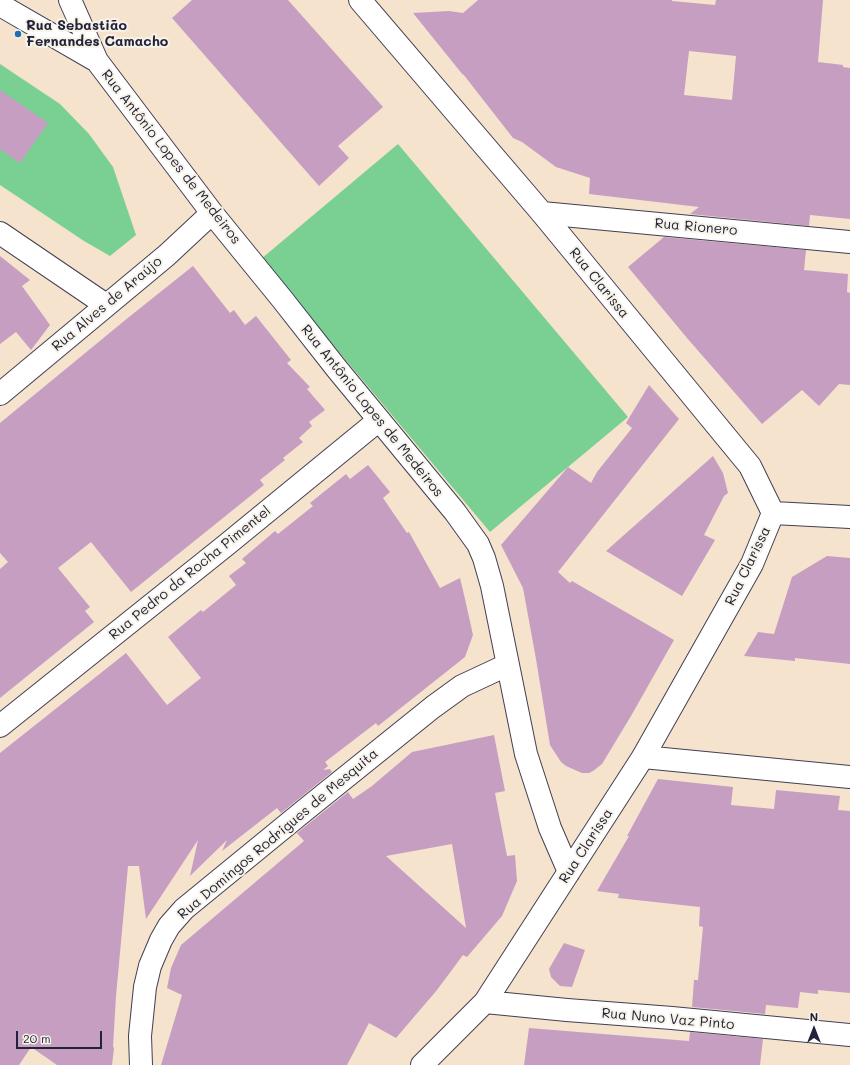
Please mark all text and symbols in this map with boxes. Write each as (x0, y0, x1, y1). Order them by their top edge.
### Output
place label: Rua Sebastião Fernandes Camacho (26, 18, 168, 50)
marker: Rua Sebastião Fernandes Camacho (13, 29, 23, 39)
street label: Rua Antônio Lopes de Medeiros (98, 66, 244, 248)
street label: Rua Rionero (654, 215, 738, 239)
street label: Rua Clarissa (566, 244, 632, 322)
street label: Rua Alves de Araújo (49, 253, 165, 355)
street label: Rua Antônio Lopes de Medeiros (297, 322, 447, 500)
street label: Rua Pedro da Rocha Pimentel (106, 503, 274, 643)
street label: Rua Clarissa (722, 524, 774, 608)
street label: Rua Domingos Rodrigues de Mesquita (174, 745, 382, 923)
street label: Rua Clarissa (556, 805, 616, 887)
street label: Rua Nuno Vaz Pinto (601, 1005, 735, 1033)
north arrow (794, 1009, 834, 1049)
text: N (810, 1009, 818, 1024)
scale bar (18, 1023, 104, 1049)
text: 20 m (23, 1030, 51, 1046)

